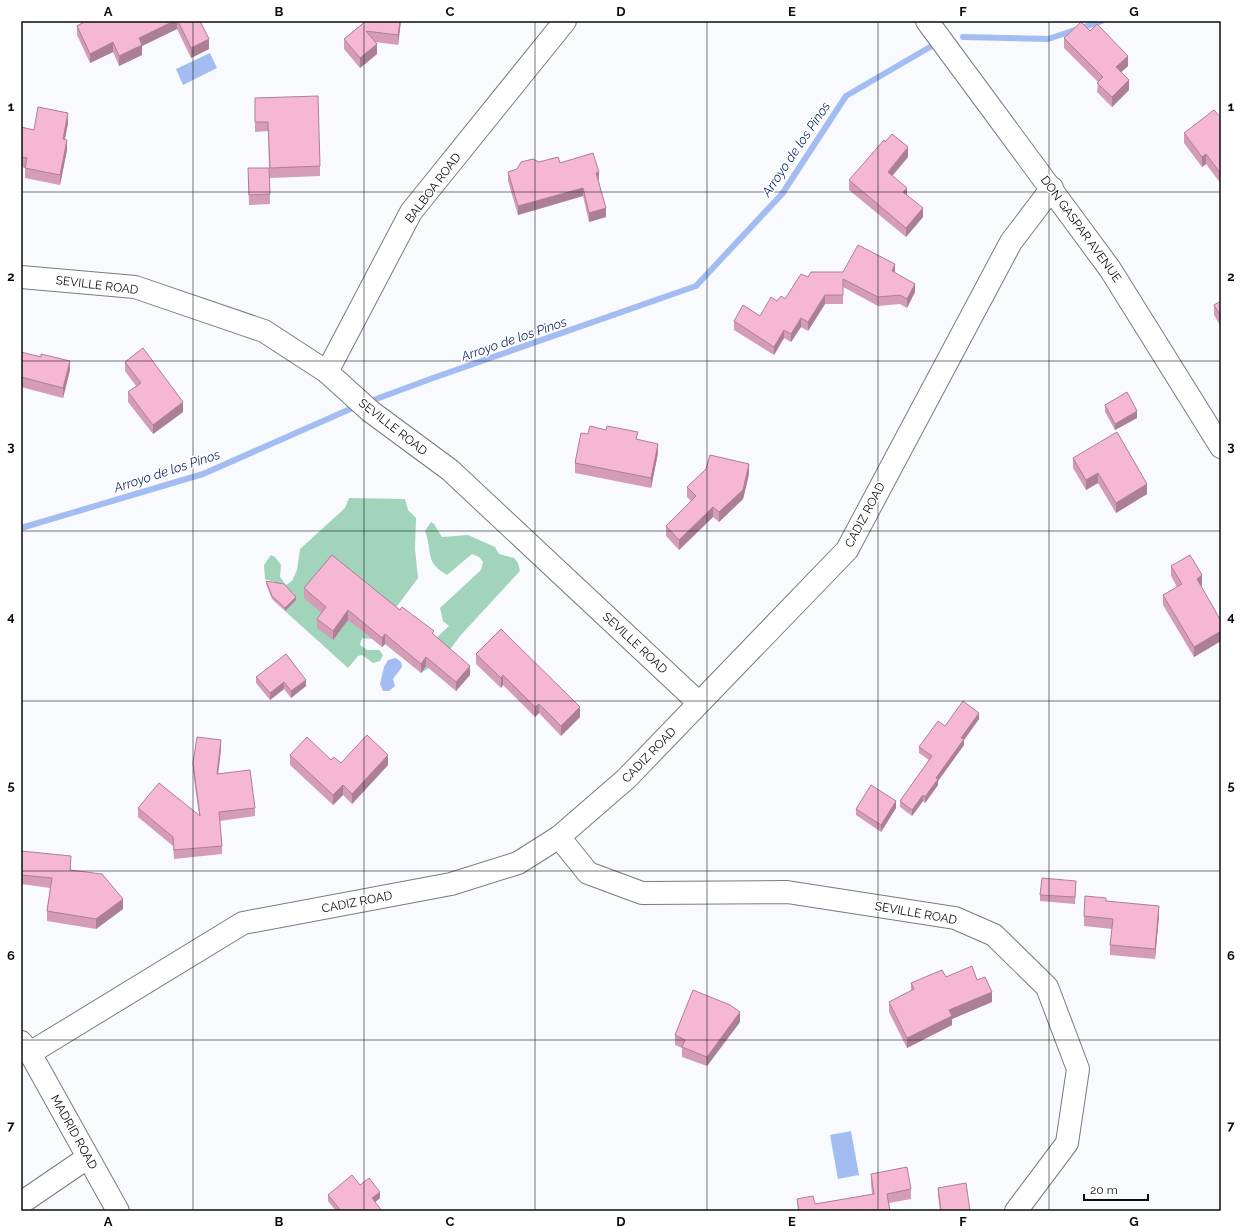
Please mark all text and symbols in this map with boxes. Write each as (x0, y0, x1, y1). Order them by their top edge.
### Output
text: A (104, 4, 113, 19)
text: B (275, 4, 284, 19)
text: C (446, 4, 455, 19)
text: D (616, 4, 626, 19)
text: E (788, 4, 796, 19)
text: F (959, 4, 967, 19)
text: G (1129, 4, 1139, 19)
text: 1 (8, 99, 15, 114)
water label: Arroyo de los Pinos (758, 99, 833, 200)
text: 1 (1228, 99, 1235, 114)
street label: BALBOA ROAD (402, 150, 464, 226)
street label: DON GASPAR AVENUE (1038, 173, 1124, 285)
text: 2 (7, 269, 15, 284)
text: 2 (1227, 269, 1235, 284)
street label: SEVILLE ROAD (55, 273, 140, 297)
water label: Arroyo de los Pinos (458, 314, 569, 364)
street label: SEVILLE ROAD (356, 396, 430, 458)
text: 3 (7, 439, 15, 454)
text: 3 (1227, 439, 1235, 454)
water label: Arroyo de los Pinos (111, 447, 222, 496)
street label: CADIZ ROAD (842, 480, 888, 550)
text: 4 (7, 609, 15, 624)
street label: SEVILLE ROAD (600, 609, 671, 677)
text: 4 (1227, 609, 1235, 624)
street label: CADIZ ROAD (619, 724, 679, 786)
text: 5 (7, 778, 15, 793)
text: 5 (1227, 778, 1235, 793)
street label: CADIZ ROAD (321, 888, 394, 916)
street label: SEVILLE ROAD (874, 899, 959, 927)
text: 6 (7, 948, 15, 963)
text: 6 (1227, 948, 1235, 963)
street label: MADRID ROAD (48, 1092, 100, 1172)
text: 7 (7, 1118, 15, 1133)
text: 7 (1227, 1118, 1235, 1133)
scale bar (1084, 1176, 1148, 1202)
text: 20 m (1090, 1183, 1118, 1197)
text: A (104, 1214, 113, 1229)
text: B (275, 1214, 284, 1229)
text: C (446, 1214, 455, 1229)
text: D (616, 1214, 626, 1229)
text: E (788, 1214, 796, 1229)
text: F (959, 1214, 967, 1229)
text: G (1129, 1214, 1139, 1229)

